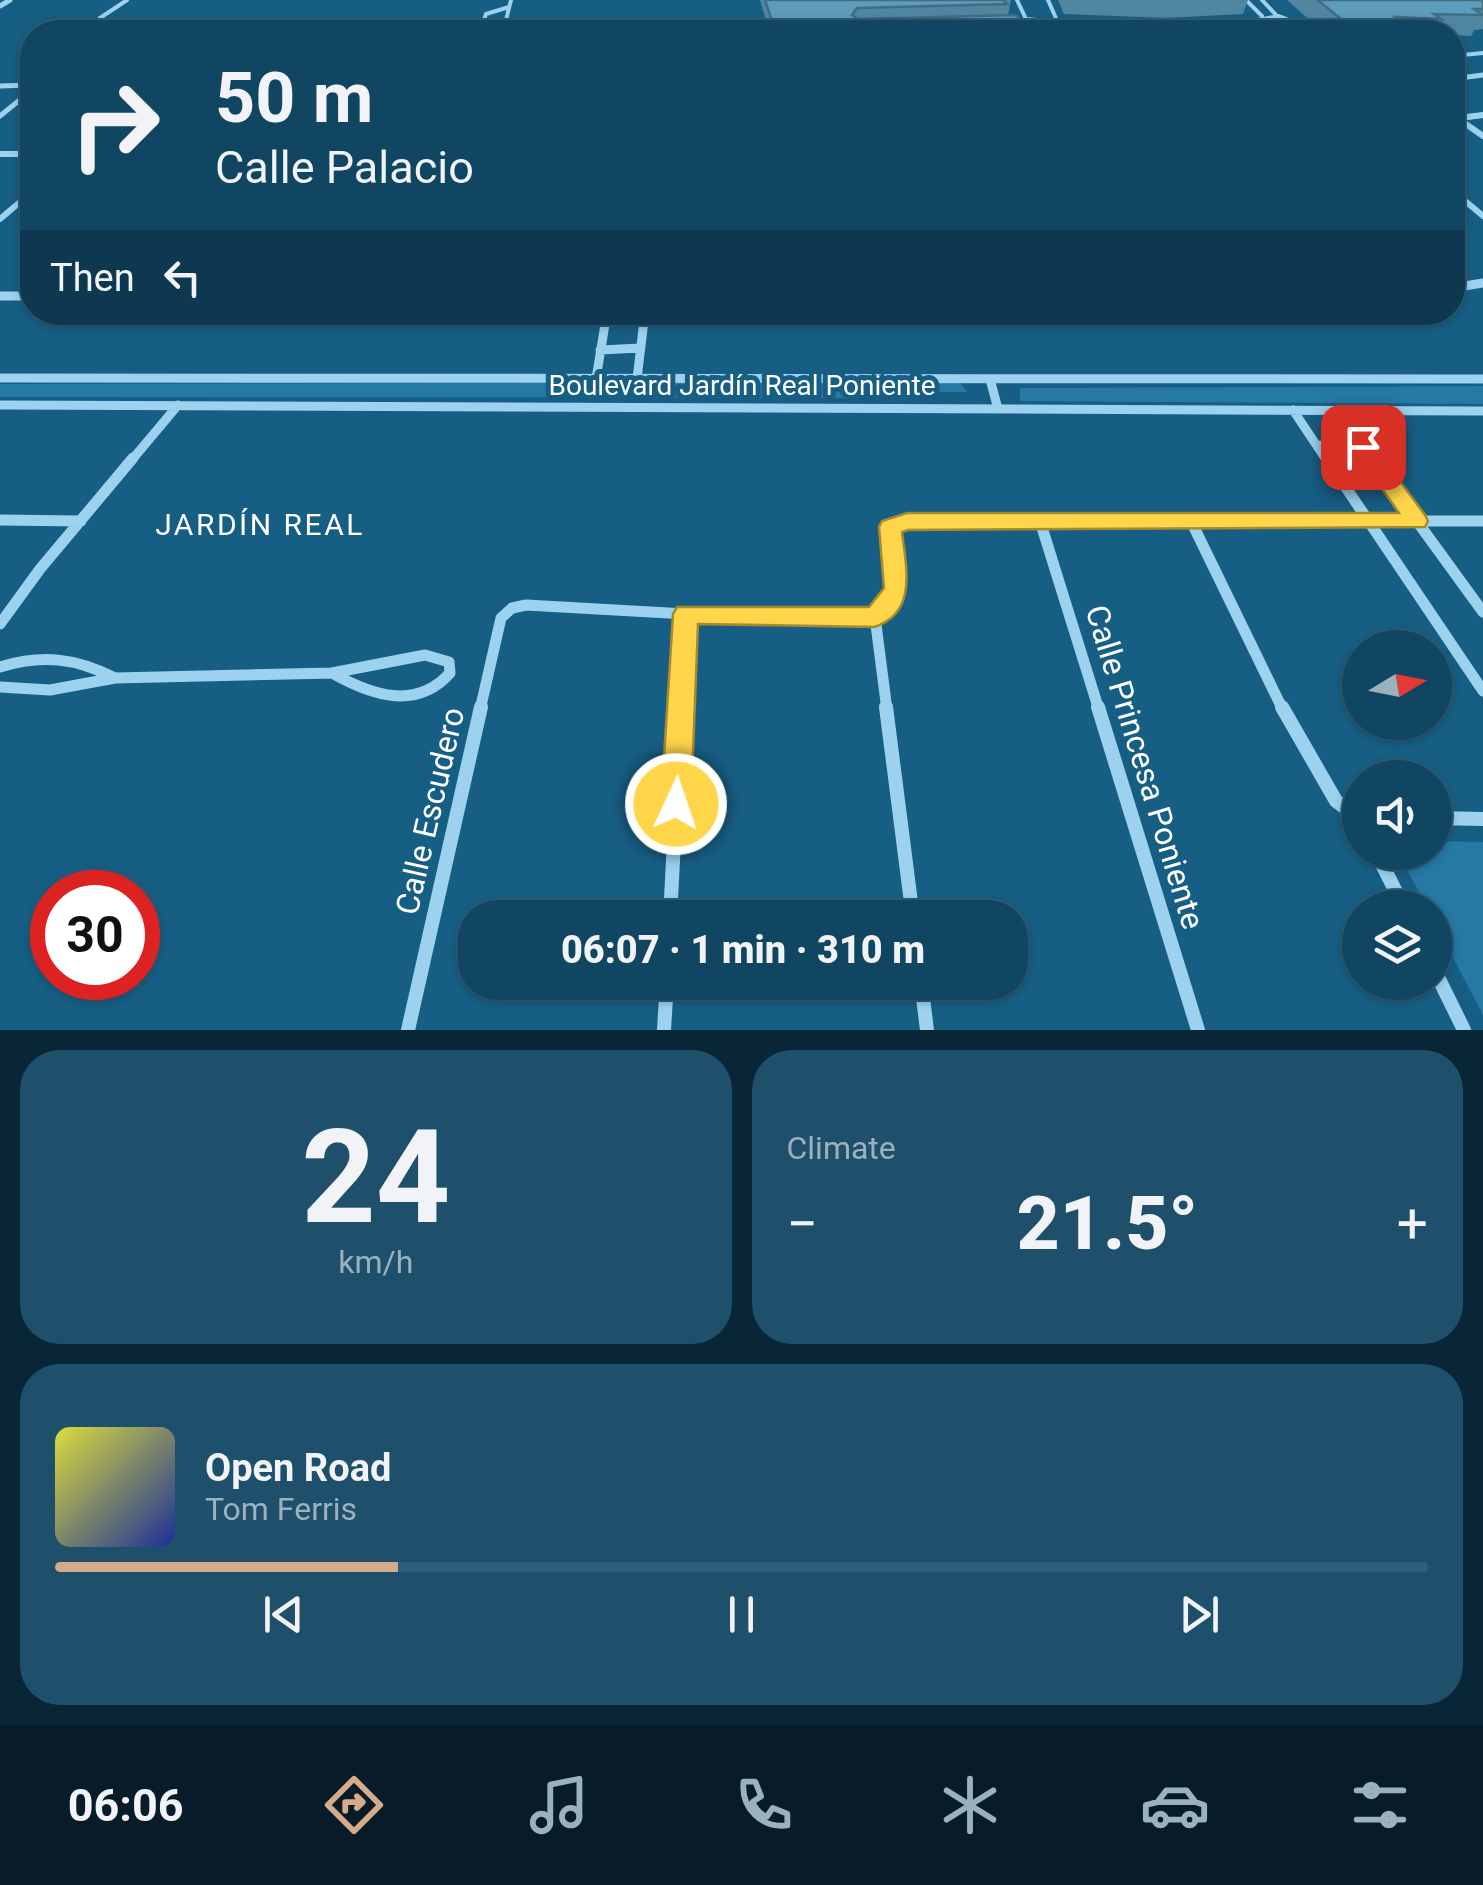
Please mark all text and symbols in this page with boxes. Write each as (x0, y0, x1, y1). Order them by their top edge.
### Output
text: 50 m (215, 57, 373, 139)
icon: right (50, 60, 180, 190)
text: Calle Palacio (215, 141, 474, 194)
icon: left (155, 250, 210, 305)
text: Then (50, 256, 135, 300)
street label: Boulevard Jardín Real Poniente (548, 369, 936, 402)
pin (1321, 405, 1406, 490)
icon: arrive (1336, 420, 1391, 475)
district label: JARDÍN REAL (155, 507, 365, 542)
street label: Calle Princesa Poniente (1078, 601, 1212, 933)
north arrow (1342, 630, 1452, 740)
map controls (1342, 630, 1452, 1000)
street label: Calle Escudero (388, 704, 472, 918)
position arrow (624, 752, 728, 856)
button: sound (1342, 760, 1452, 870)
speed limit sign: 30 (30, 870, 160, 1000)
button: layers (1342, 890, 1452, 1000)
text: 06:07 · 1 min · 310 m (561, 928, 925, 972)
text: 24 (301, 1101, 450, 1254)
text: Climate (787, 1129, 896, 1167)
text: 21.5° (1017, 1179, 1198, 1267)
text: − (787, 1192, 818, 1256)
text: + (1397, 1192, 1428, 1256)
text: km/h (338, 1243, 413, 1281)
text: Open Road (205, 1446, 391, 1490)
text: Tom Ferris (205, 1490, 357, 1528)
icon: previous (256, 1587, 311, 1642)
icon: pause (714, 1587, 769, 1642)
icon: next (1172, 1587, 1227, 1642)
icon: directions (319, 1770, 389, 1840)
icon: music (524, 1770, 594, 1840)
icon: phone (729, 1770, 799, 1840)
icon: climate (935, 1770, 1005, 1840)
icon: car (1140, 1770, 1210, 1840)
icon: filters (1345, 1770, 1415, 1840)
text: 06:06 (68, 1779, 184, 1832)

